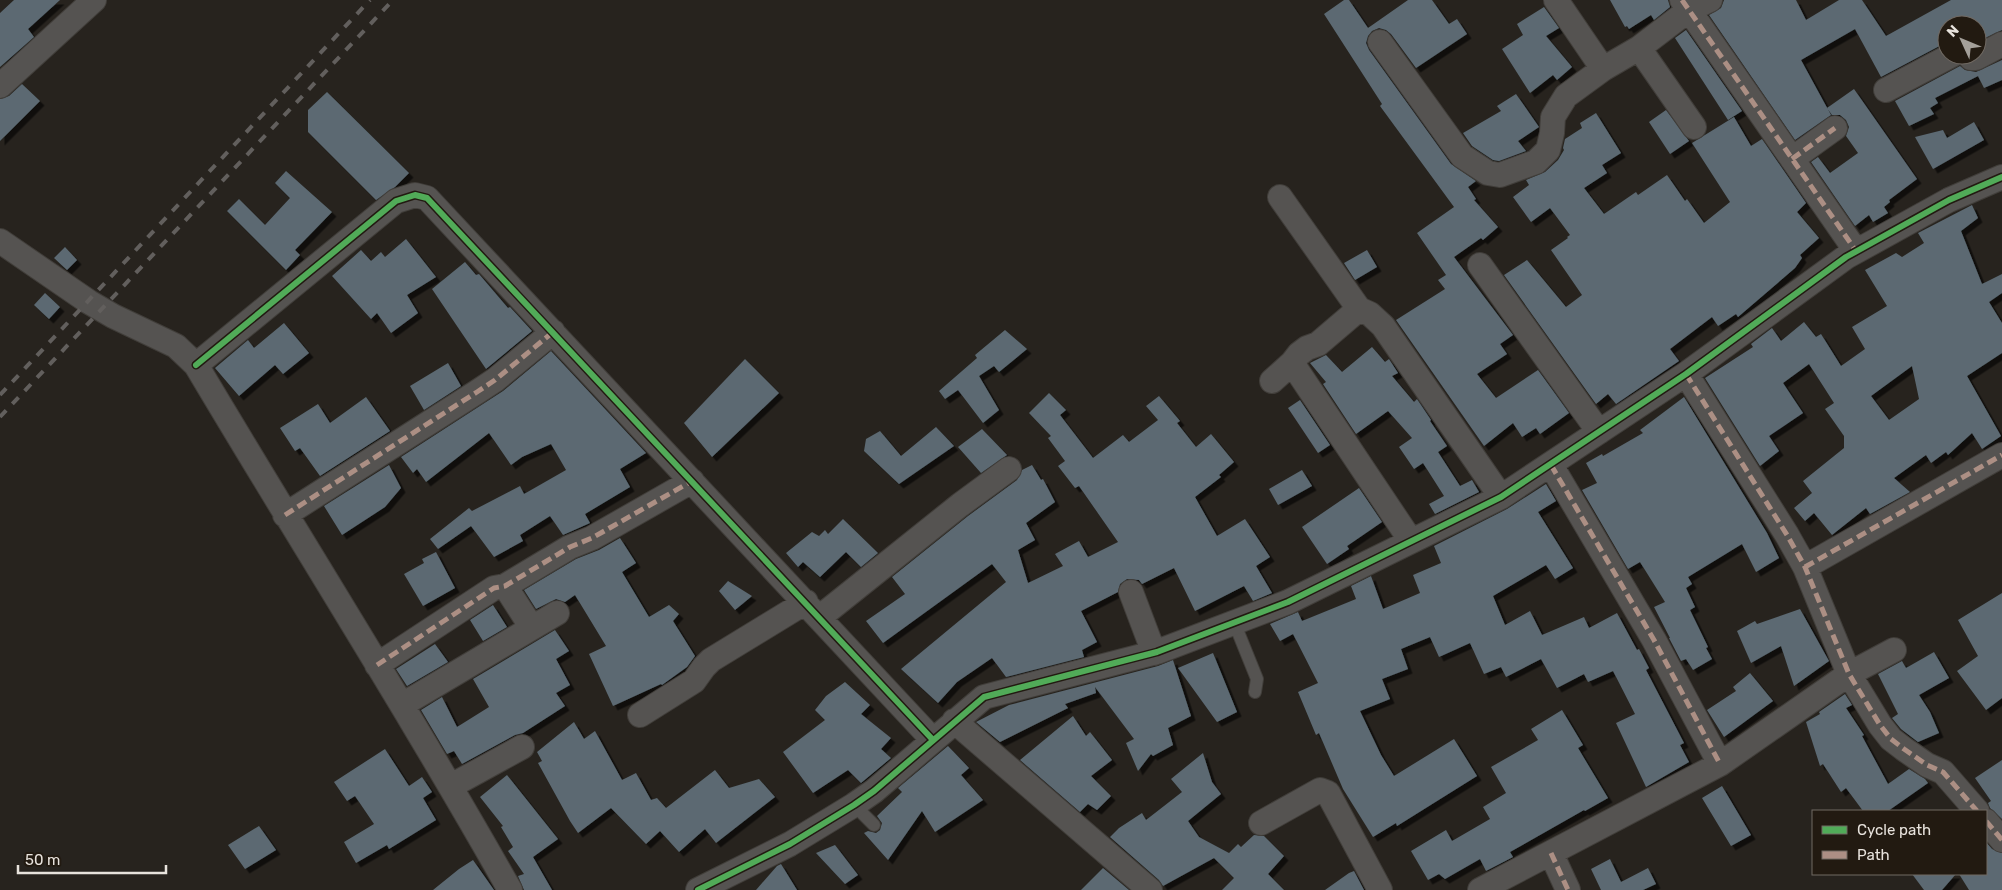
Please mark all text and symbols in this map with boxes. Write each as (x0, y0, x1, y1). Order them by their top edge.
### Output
north arrow (1937, 15, 1987, 65)
text: N (1943, 22, 1963, 41)
legend (1812, 810, 1987, 875)
text: Cycle path (1857, 821, 1931, 839)
scale bar (18, 842, 165, 874)
text: Path (1857, 846, 1890, 864)
text: 50 m (25, 851, 60, 869)

